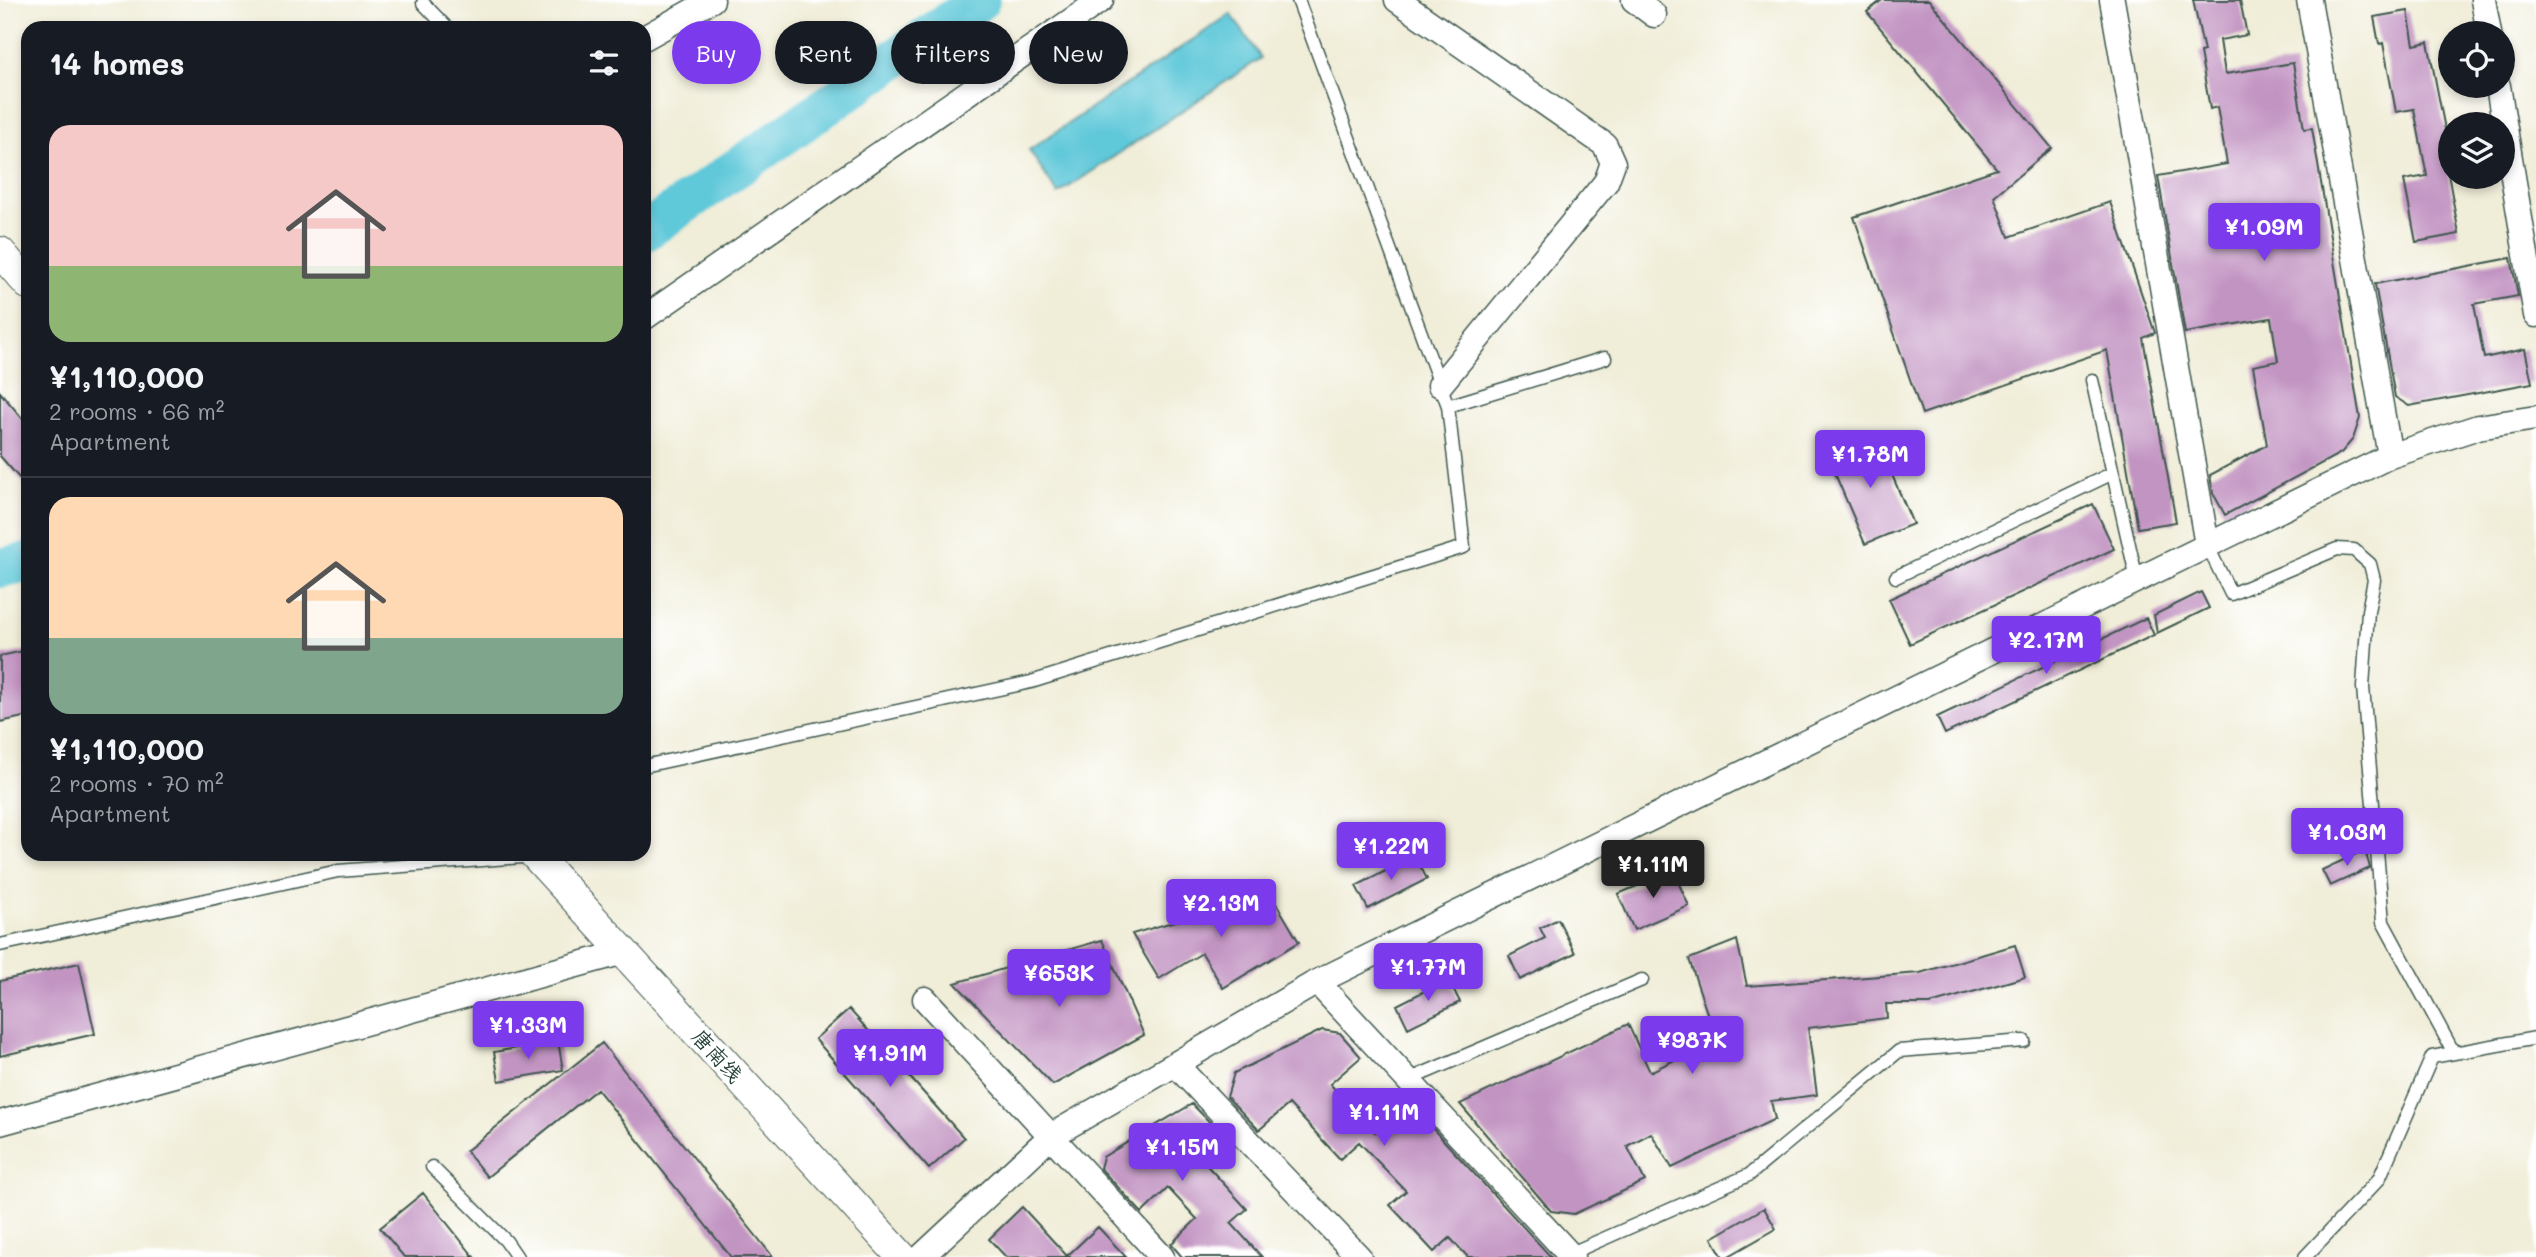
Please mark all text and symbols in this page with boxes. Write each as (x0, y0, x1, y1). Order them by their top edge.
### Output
chip: Buy (672, 21, 761, 84)
chip: Rent (775, 21, 877, 84)
chip: Filters (891, 21, 1015, 84)
chip: New (1029, 21, 1128, 84)
map controls (2438, 21, 2515, 189)
button: locate (2438, 21, 2515, 98)
text: 14 homes (49, 43, 185, 83)
icon: filters (585, 44, 623, 82)
button: layers (2438, 112, 2515, 189)
icon: home (273, 171, 399, 297)
pin: ¥1.09M (2207, 204, 2321, 263)
text: ¥1.09M (2224, 211, 2304, 241)
text: ¥1,110,000 (49, 356, 204, 396)
text: 2 rooms · 66 m² (49, 396, 224, 426)
text: Apartment (49, 426, 171, 456)
pin: ¥1.78M (1813, 430, 1927, 490)
text: ¥1.78M (1831, 438, 1909, 468)
icon: home (273, 543, 399, 669)
pin: ¥2.17M (1989, 616, 2103, 676)
text: ¥2.17M (2008, 624, 2084, 654)
text: ¥1,110,000 (49, 728, 204, 768)
text: 2 rooms · 70 m² (49, 768, 224, 798)
text: Apartment (49, 798, 171, 828)
pin: ¥1.03M (2290, 808, 2404, 868)
text: ¥1.03M (2307, 816, 2387, 846)
pin: ¥1.22M (1334, 822, 1448, 882)
text: ¥1.22M (1353, 830, 1429, 860)
pin: ¥1.11M (1596, 841, 1710, 900)
text: ¥1.11M (1617, 848, 1689, 878)
pin: ¥2.13M (1164, 880, 1278, 939)
text: ¥2.13M (1182, 887, 1260, 917)
pin: ¥1.77M (1371, 944, 1485, 1003)
pin: ¥653K (1010, 950, 1108, 1009)
text: ¥1.77M (1390, 951, 1466, 981)
text: ¥653K (1023, 957, 1095, 987)
pin: ¥1.33M (471, 1002, 585, 1061)
text: ¥1.33M (489, 1009, 567, 1039)
pin: ¥987K (1643, 1016, 1741, 1076)
street label: 唐南线 (687, 1023, 749, 1087)
text: ¥987K (1656, 1024, 1728, 1054)
pin: ¥1.91M (833, 1030, 947, 1089)
text: ¥1.91M (853, 1037, 927, 1067)
pin: ¥1.11M (1327, 1088, 1441, 1148)
text: ¥1.11M (1348, 1096, 1420, 1126)
pin: ¥1.15M (1125, 1124, 1239, 1183)
text: ¥1.15M (1145, 1131, 1219, 1161)

